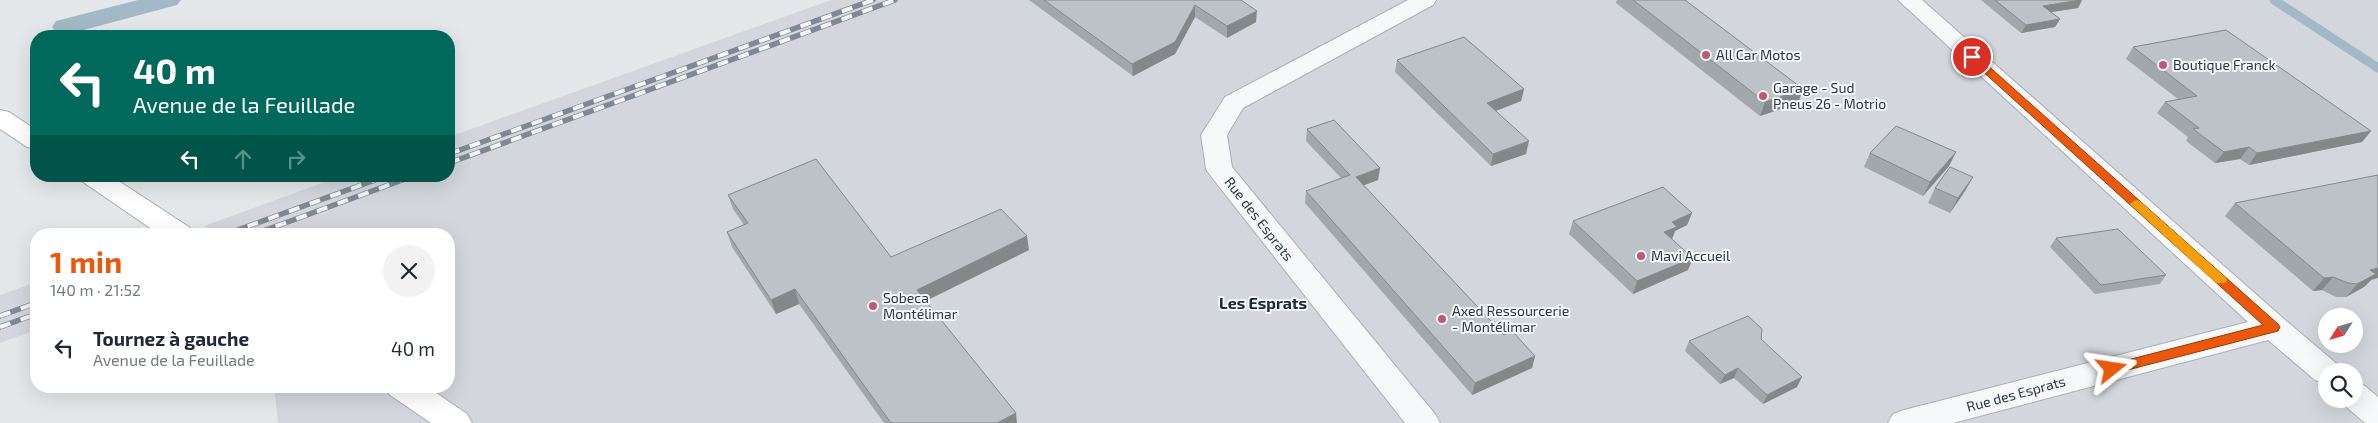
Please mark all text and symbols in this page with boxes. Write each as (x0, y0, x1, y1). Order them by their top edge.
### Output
pin (1951, 36, 1993, 78)
icon: arrive (1958, 43, 1986, 71)
place label: All Car Motos (1716, 46, 1801, 63)
text: 40 m (133, 49, 216, 91)
marker: All Car Motos (1700, 49, 1712, 61)
icon: left (50, 50, 115, 115)
place label: Boutique Franck (2173, 56, 2276, 73)
marker: Boutique Franck (2157, 59, 2169, 71)
place label: Garage - Sud Pneus 26 - Motrio (1773, 79, 1886, 112)
marker: Garage - Sud Pneus 26 - Motrio (1757, 90, 1769, 102)
text: Avenue de la Feuillade (133, 91, 355, 117)
icon: left (176, 145, 204, 173)
icon: ahead (229, 145, 257, 173)
icon: right (282, 145, 310, 173)
street label: Rue des Esprats (1221, 173, 1297, 264)
text: 1 min (50, 243, 122, 279)
button: close (383, 245, 435, 297)
place label: Mavi Accueil (1651, 247, 1731, 264)
marker: Mavi Accueil (1635, 250, 1647, 262)
text: 140 m · 21:52 (50, 280, 141, 299)
place label: Sobeca Montélimar (883, 289, 958, 322)
district label: Les Esprats (1219, 293, 1307, 312)
marker: Sobeca Montélimar (867, 300, 879, 312)
place label: Axed Ressourcerie - Montélimar (1452, 302, 1569, 335)
north arrow (2318, 308, 2362, 352)
map controls (2318, 308, 2363, 408)
marker: Axed Ressourcerie - Montélimar (1436, 313, 1448, 325)
text: Tournez à gauche (93, 327, 249, 350)
icon: left (50, 334, 78, 362)
text: 40 m (391, 337, 435, 360)
position arrow (2085, 342, 2137, 394)
text: Avenue de la Feuillade (93, 350, 255, 369)
button: search (2318, 363, 2363, 408)
street label: Rue des Esprats (1964, 372, 2067, 415)

